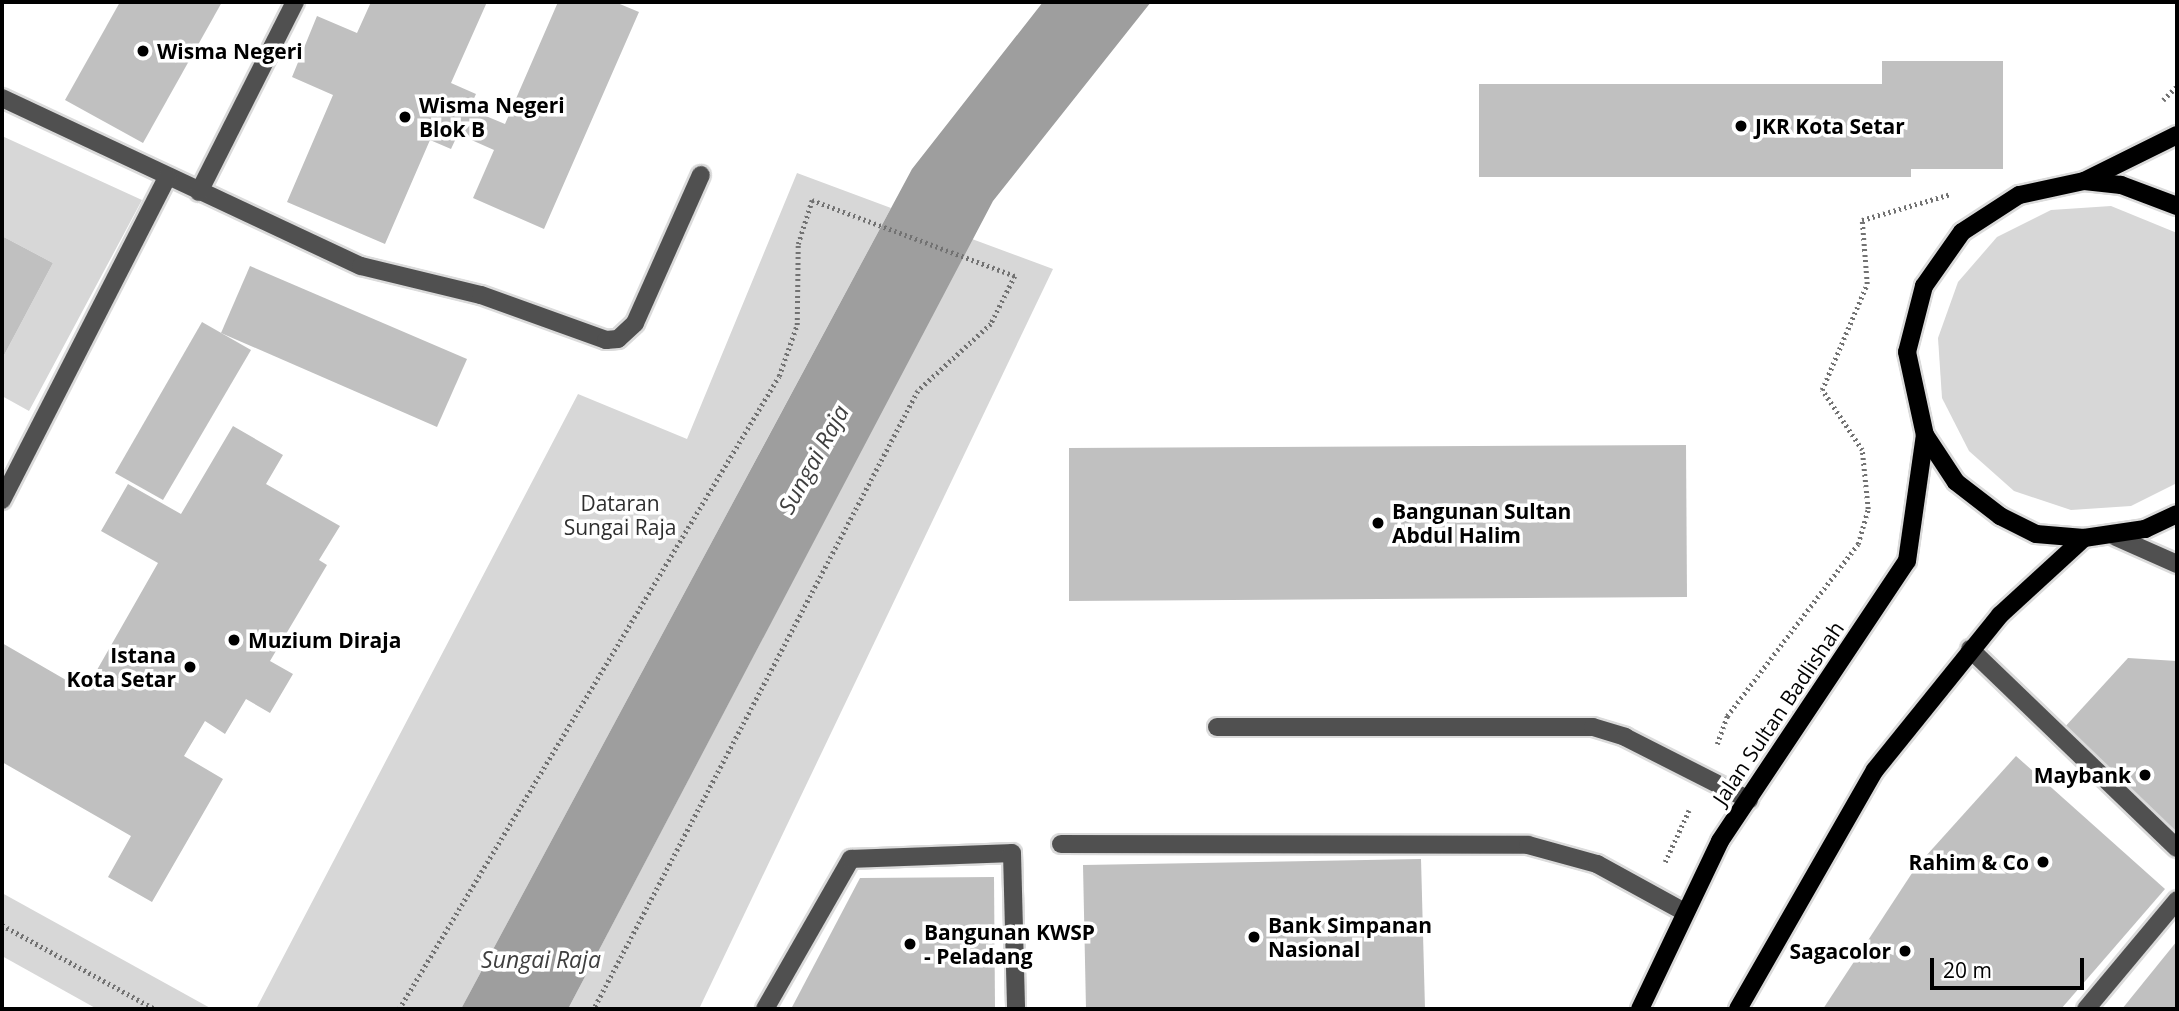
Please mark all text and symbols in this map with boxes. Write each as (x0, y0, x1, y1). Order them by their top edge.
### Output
place label: Wisma Negeri (157, 38, 303, 64)
marker: Wisma Negeri (135, 43, 151, 59)
place label: Wisma Negeri Blok B (419, 92, 565, 142)
marker: Wisma Negeri Blok B (397, 109, 413, 125)
place label: JKR Kota Setar (1755, 113, 1905, 139)
marker: JKR Kota Setar (1733, 118, 1749, 134)
water label: Sungai Raja (772, 400, 854, 518)
park label: Dataran Sungai Raja (564, 490, 676, 540)
place label: Bangunan Sultan Abdul Halim (1392, 498, 1571, 548)
marker: Bangunan Sultan Abdul Halim (1370, 515, 1386, 531)
street label: Jalan Sultan Badlishah (1707, 616, 1849, 810)
place label: Muzium Diraja (248, 627, 401, 653)
marker: Muzium Diraja (226, 632, 242, 648)
place label: Istana Kota Setar (66, 642, 176, 692)
marker: Istana Kota Setar (182, 659, 198, 675)
place label: Maybank (2034, 762, 2131, 788)
marker: Maybank (2137, 767, 2153, 783)
place label: Rahim & Co (1909, 849, 2029, 875)
marker: Rahim & Co (2035, 854, 2051, 870)
place label: Bank Simpanan Nasional (1268, 912, 1432, 962)
place label: Bangunan KWSP - Peladang (924, 919, 1095, 969)
marker: Bank Simpanan Nasional (1246, 929, 1262, 945)
marker: Bangunan KWSP - Peladang (902, 936, 918, 952)
place label: Sagacolor (1789, 938, 1891, 964)
marker: Sagacolor (1897, 943, 1913, 959)
scale bar (1934, 944, 2088, 988)
water label: Sungai Raja (481, 945, 601, 973)
text: 20 m (1943, 956, 1992, 984)

